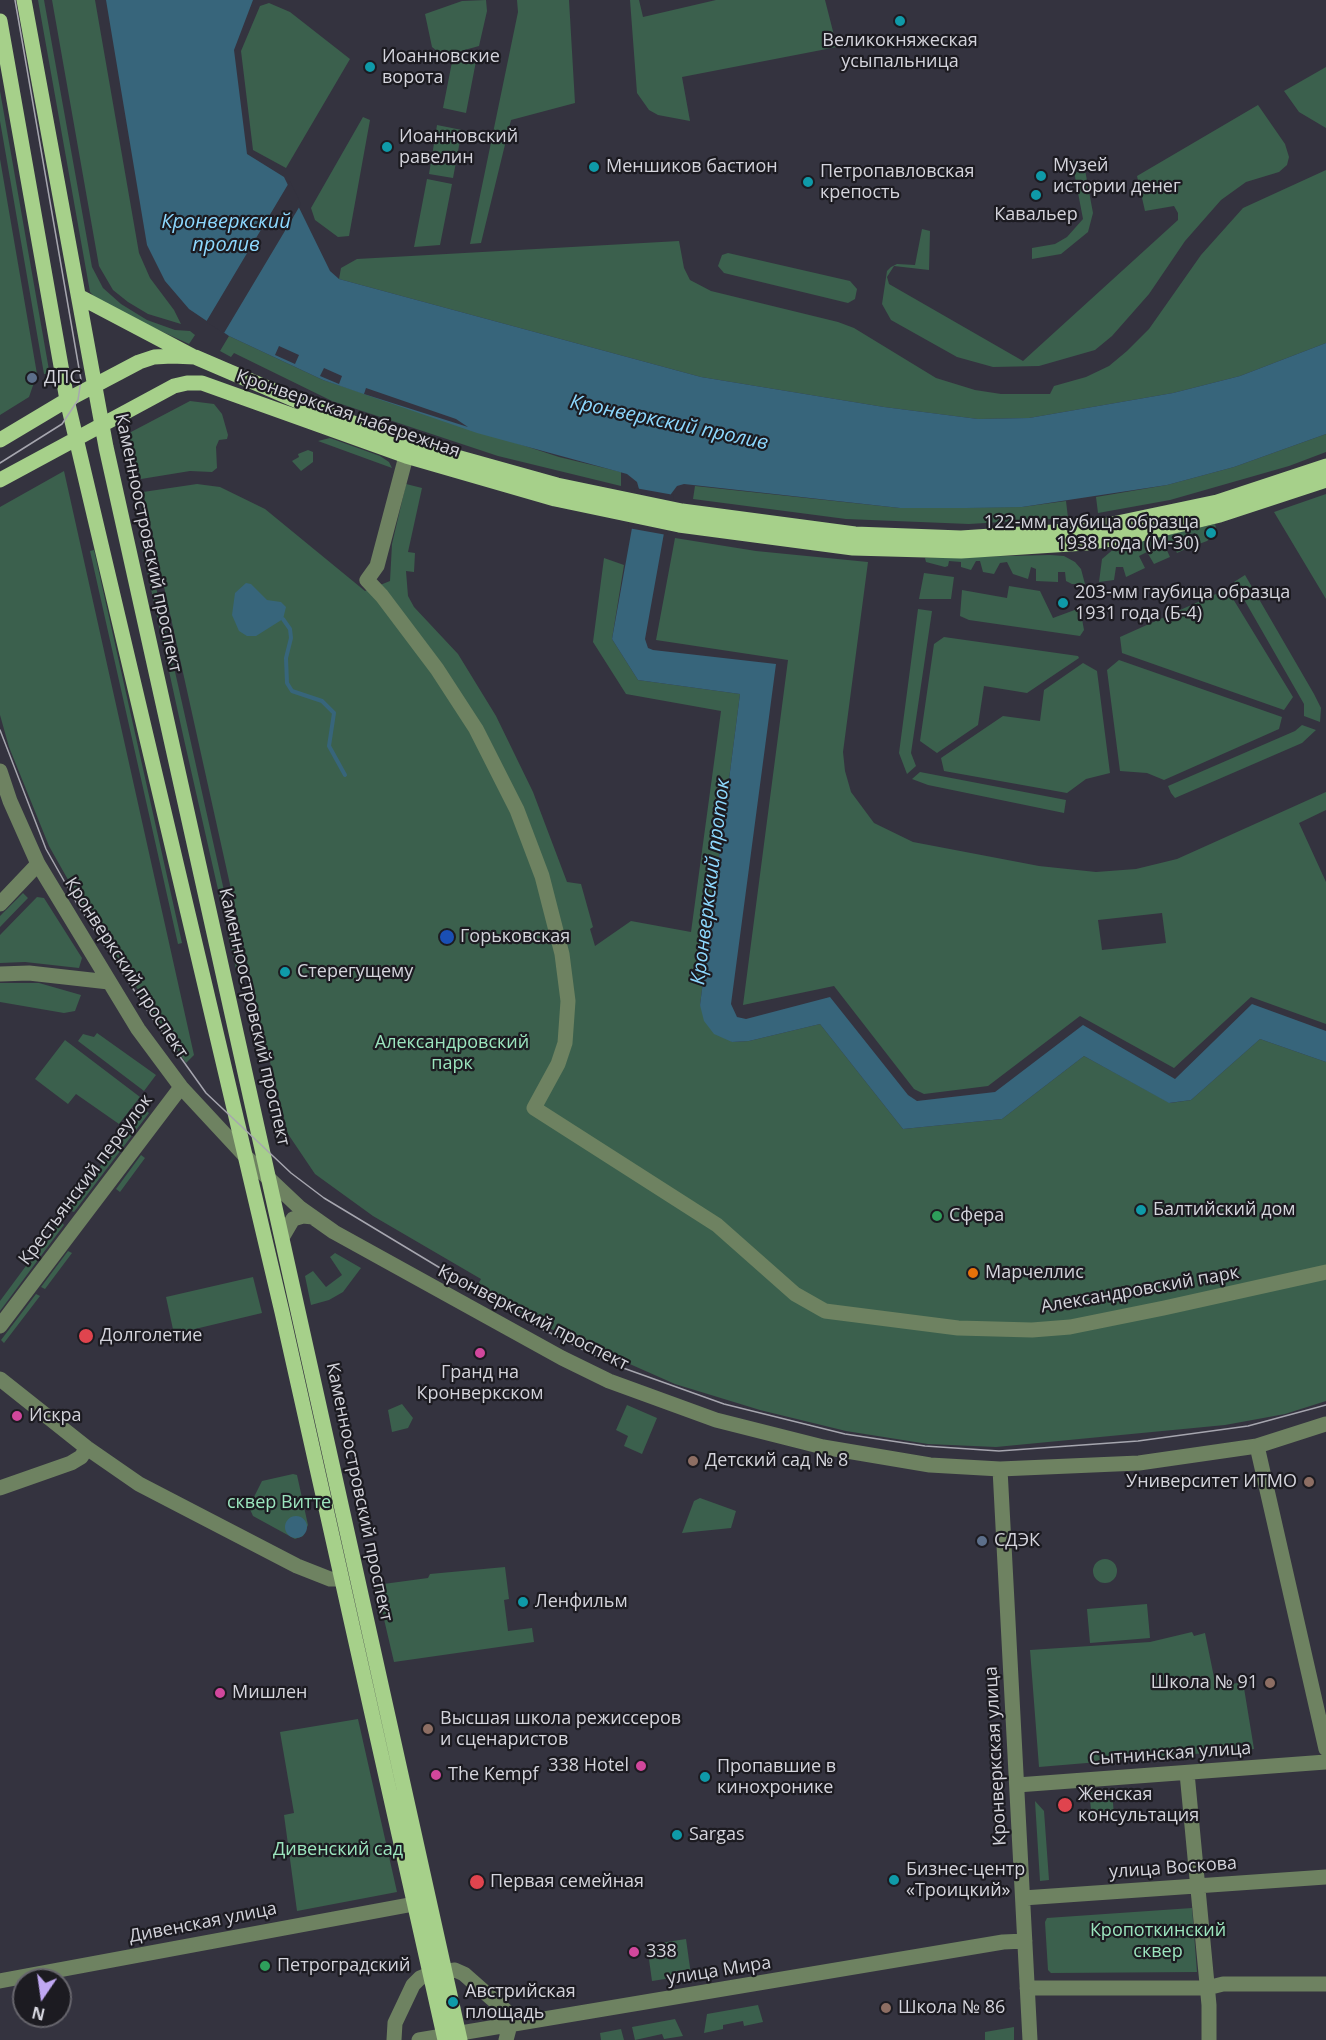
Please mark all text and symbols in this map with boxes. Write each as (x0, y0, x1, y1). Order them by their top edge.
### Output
marker: Великокняжеская усыпальница (893, 14, 907, 28)
place label: Великокняжеская усыпальница (822, 30, 978, 72)
place label: Иоанновские ворота (382, 46, 500, 88)
marker: Иоанновские ворота (363, 60, 377, 74)
place label: Иоанновский равелин (399, 126, 518, 168)
marker: Иоанновский равелин (380, 140, 394, 154)
place label: Музей истории денег (1053, 155, 1181, 198)
place label: Меншиков бастион (606, 156, 778, 178)
marker: Меншиков бастион (587, 160, 601, 174)
place label: Петропавловская крепость (820, 161, 974, 204)
marker: Музей истории денег (1034, 169, 1048, 183)
marker: Петропавловская крепость (801, 175, 815, 189)
marker: Кавальер (1029, 188, 1043, 202)
place label: Кавальер (994, 204, 1078, 226)
water label: Кронверкский пролив (161, 210, 291, 257)
street label: Кронверкская набережная (233, 365, 463, 463)
place label: ДПС (44, 367, 81, 389)
marker: ДПС (25, 371, 39, 385)
water label: Кронверкский пролив (568, 390, 770, 456)
street label: Каменноостровский проспект (110, 412, 186, 674)
place label: 122-мм гаубица образца 1938 года (М-30) (984, 512, 1199, 554)
marker: 122-мм гаубица образца 1938 года (М-30) (1204, 526, 1218, 540)
place label: 203-мм гаубица образца 1931 года (Б-4) (1075, 582, 1290, 624)
marker: 203-мм гаубица образца 1931 года (Б-4) (1056, 596, 1070, 610)
water label: Кронверкский проток (686, 778, 736, 986)
street label: Кронверкский проспект (59, 874, 193, 1062)
street label: Каменноостровский проспект (214, 886, 294, 1148)
place label: Горьковская (460, 926, 570, 948)
marker: Горьковская (438, 928, 456, 946)
place label: Стерегущему (297, 961, 413, 983)
marker: Стерегущему (278, 965, 292, 979)
park label: Александровский парк (375, 1032, 529, 1074)
street label: Крестьянский переулок (15, 1090, 157, 1270)
place label: Балтийский дом (1153, 1199, 1296, 1221)
marker: Балтийский дом (1134, 1203, 1148, 1217)
place label: Сфера (949, 1205, 1004, 1227)
marker: Сфера (930, 1209, 944, 1223)
street label: Кронверкский проспект (434, 1260, 632, 1376)
place label: Марчеллис (985, 1262, 1084, 1284)
street label: Александровский парк (1039, 1262, 1241, 1318)
marker: Марчеллис (966, 1266, 980, 1280)
place label: Долголетие (100, 1325, 202, 1347)
marker: Долголетие (77, 1327, 95, 1345)
marker: Гранд на Кронверкском (473, 1346, 487, 1360)
street label: Каменноостровский проспект (321, 1361, 397, 1623)
place label: Гранд на Кронверкском (417, 1362, 543, 1404)
place label: Искра (29, 1405, 82, 1427)
marker: Искра (10, 1409, 24, 1423)
place label: Детский сад № 8 (705, 1450, 848, 1472)
marker: Детский сад № 8 (686, 1454, 700, 1468)
place label: Университет ИТМО (1126, 1471, 1297, 1493)
marker: Университет ИТМО (1302, 1475, 1316, 1489)
park label: сквер Витте (227, 1492, 331, 1514)
place label: СДЭК (994, 1530, 1040, 1552)
marker: СДЭК (975, 1534, 989, 1548)
place label: Ленфильм (535, 1591, 628, 1613)
marker: Ленфильм (516, 1595, 530, 1609)
street label: Кронверкская улица (981, 1666, 1011, 1846)
place label: Школа № 91 (1151, 1672, 1258, 1694)
marker: Школа № 91 (1263, 1676, 1277, 1690)
place label: Мишлен (232, 1682, 307, 1704)
marker: Мишлен (213, 1686, 227, 1700)
place label: Высшая школа режиссеров и сценаристов (440, 1708, 681, 1750)
marker: Высшая школа режиссеров и сценаристов (421, 1722, 435, 1736)
street label: Сытнинская улица (1088, 1738, 1252, 1770)
place label: 338 Hotel (548, 1755, 629, 1777)
place label: Пропавшие в кинохронике (717, 1756, 836, 1798)
marker: 338 Hotel (634, 1759, 648, 1773)
place label: The Kempf (448, 1764, 539, 1786)
marker: The Kempf (429, 1768, 443, 1782)
marker: Пропавшие в кинохронике (698, 1770, 712, 1784)
place label: Женская консультация (1078, 1784, 1199, 1826)
marker: Женская консультация (1056, 1796, 1074, 1814)
place label: Sargas (689, 1824, 745, 1846)
marker: Sargas (670, 1828, 684, 1842)
park label: Дивенский сад (273, 1839, 403, 1861)
street label: улица Воскова (1108, 1853, 1238, 1883)
place label: Бизнес-центр «Троицкий» (906, 1859, 1025, 1902)
place label: Первая семейная (490, 1871, 644, 1893)
marker: Первая семейная (468, 1873, 486, 1891)
marker: Бизнес-центр «Троицкий» (887, 1873, 901, 1887)
street label: Дивенская улица (127, 1898, 279, 1948)
park label: Кропоткинский сквер (1090, 1920, 1226, 1962)
place label: 338 (646, 1941, 677, 1963)
marker: 338 (627, 1945, 641, 1959)
street label: улица Мира (665, 1952, 773, 1990)
place label: Петроградский (277, 1955, 410, 1977)
marker: Петроградский (258, 1959, 272, 1973)
north arrow (12, 1968, 72, 2028)
place label: Австрийская площадь (465, 1981, 576, 2024)
marker: Австрийская площадь (446, 1995, 460, 2009)
place label: Школа № 86 (898, 1997, 1005, 2019)
text: N (30, 2001, 47, 2026)
marker: Школа № 86 (879, 2001, 893, 2015)

